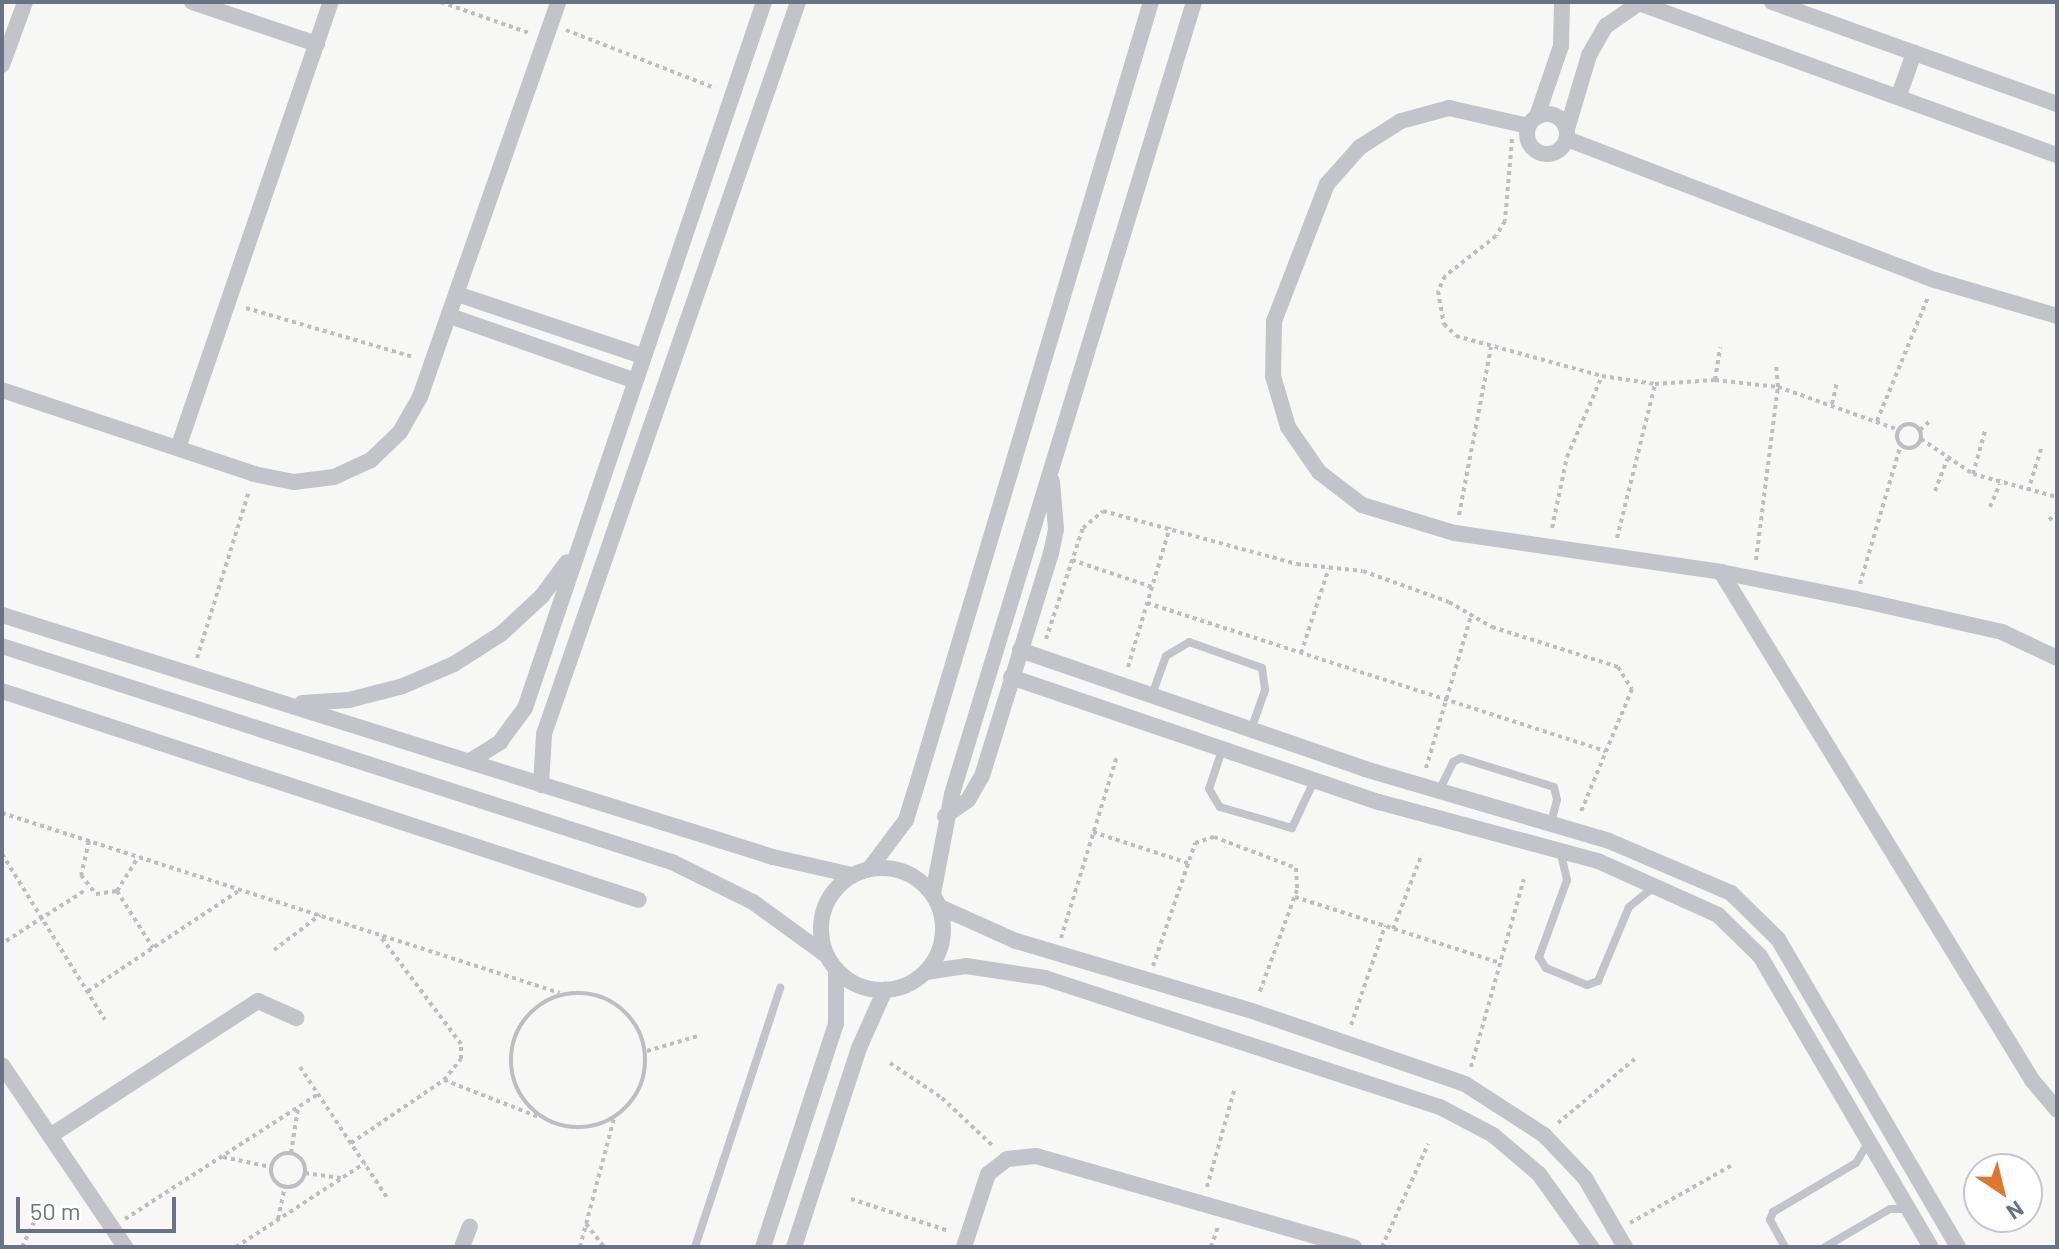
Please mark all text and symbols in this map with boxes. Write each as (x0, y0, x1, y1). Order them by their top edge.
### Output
north arrow (1963, 1153, 2043, 1233)
scale bar (20, 1181, 180, 1231)
text: 50 m (30, 1196, 81, 1225)
text: N (2002, 1196, 2029, 1226)

